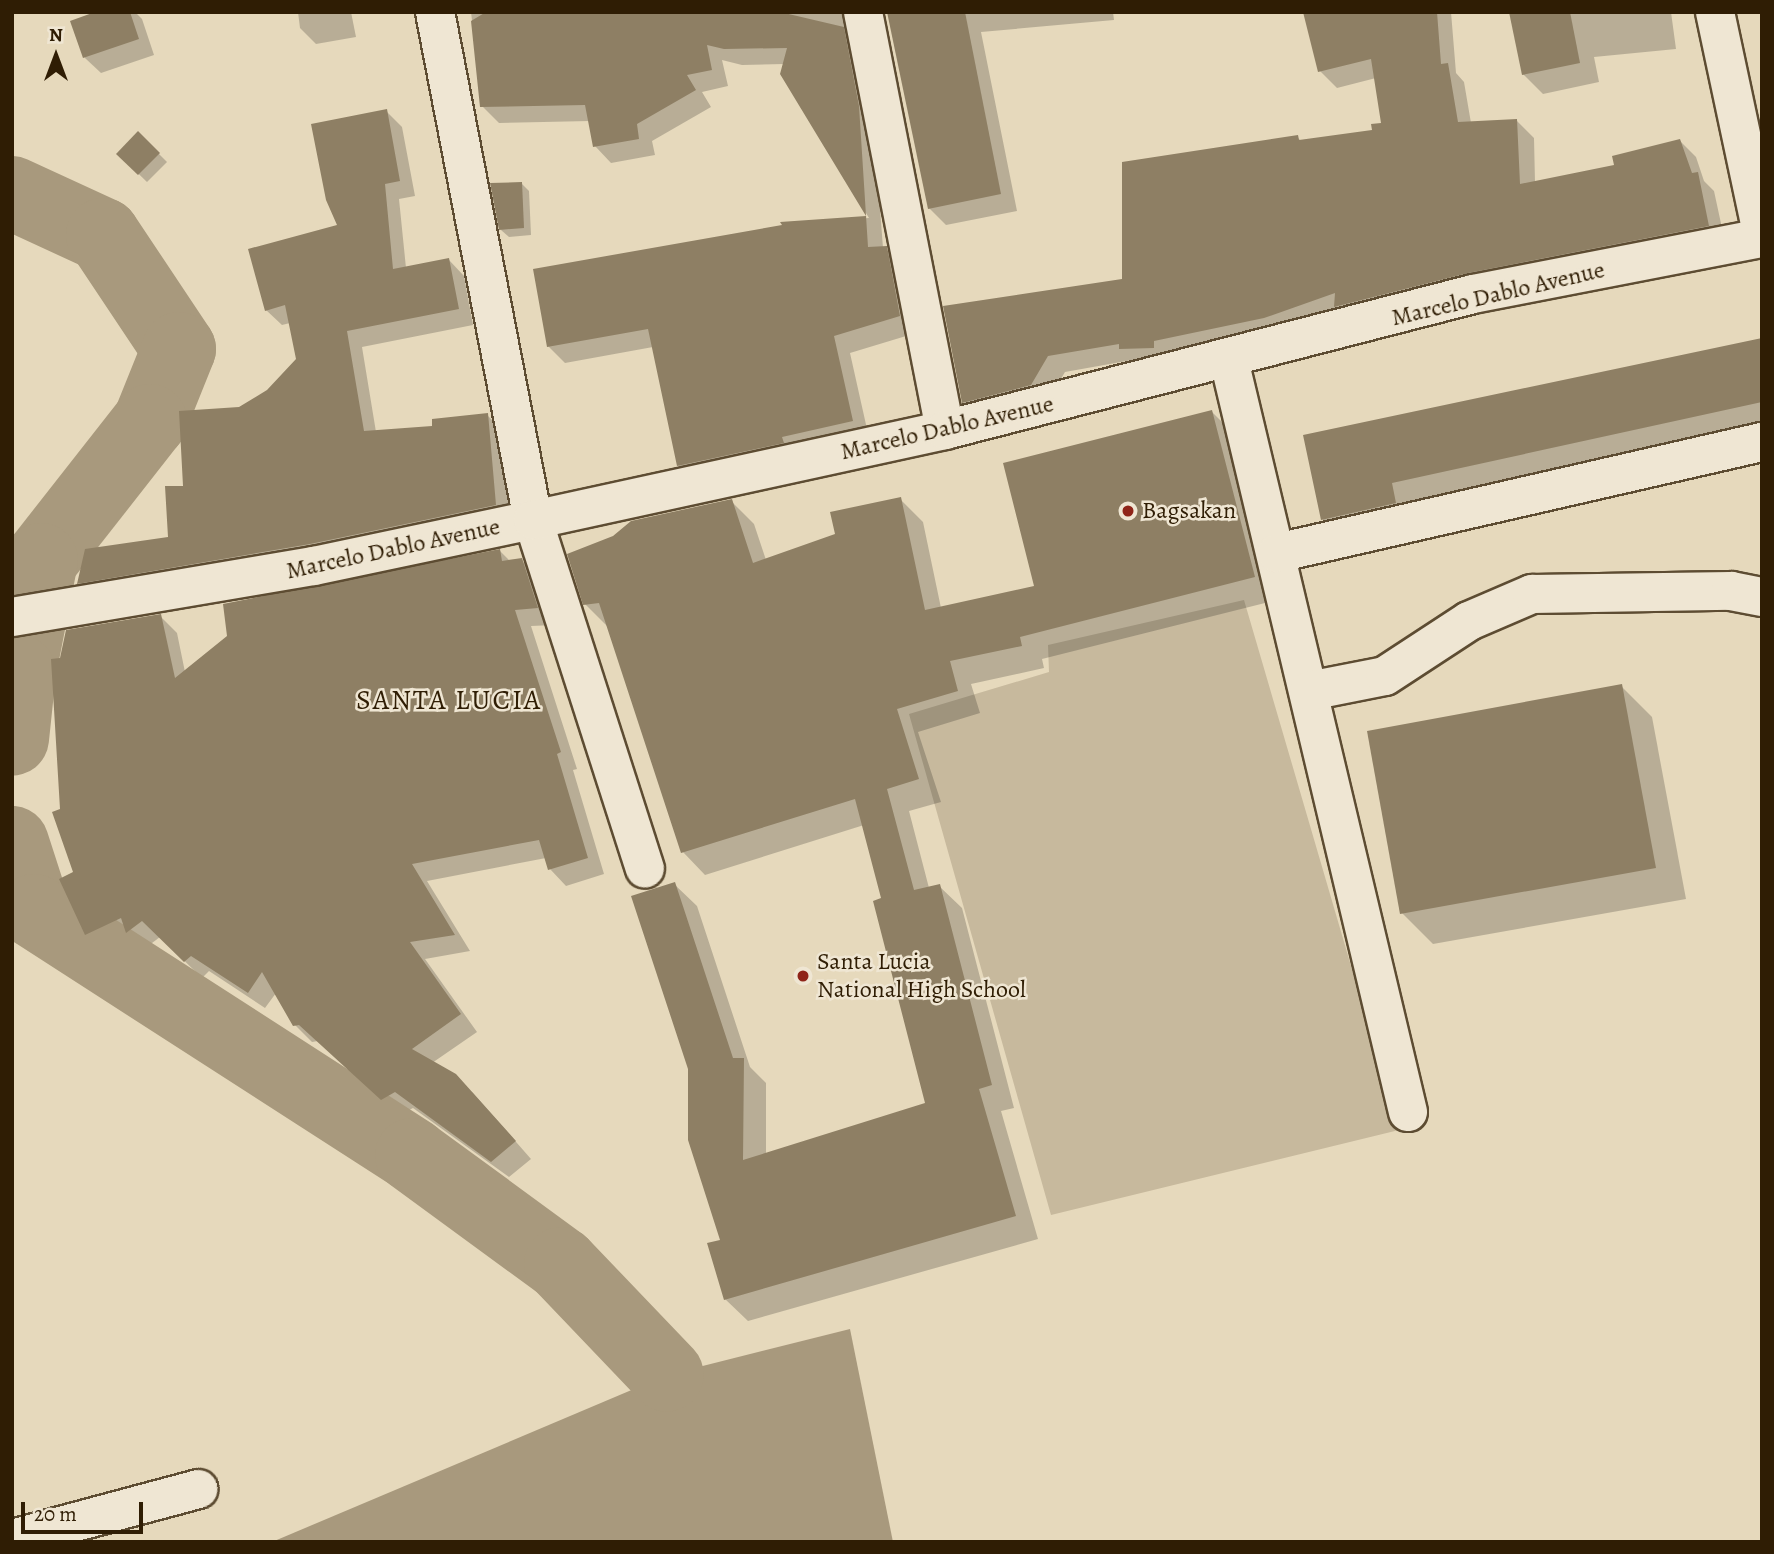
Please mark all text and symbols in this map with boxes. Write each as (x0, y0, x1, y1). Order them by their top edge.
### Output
north arrow (21, 21, 91, 91)
text: N (49, 22, 63, 48)
street label: Marcelo Dablo Avenue (1389, 255, 1607, 333)
street label: Marcelo Dablo Avenue (838, 389, 1056, 467)
place label: Bagsakan (1142, 497, 1236, 525)
marker: Bagsakan (1120, 503, 1136, 519)
street label: Marcelo Dablo Avenue (284, 512, 502, 586)
district label: SANTA LUCIA (357, 683, 541, 717)
place label: Santa Lucia National High School (817, 948, 1026, 1004)
marker: Santa Lucia National High School (795, 968, 811, 984)
scale bar (24, 1488, 147, 1532)
text: 20 m (34, 1500, 77, 1528)

